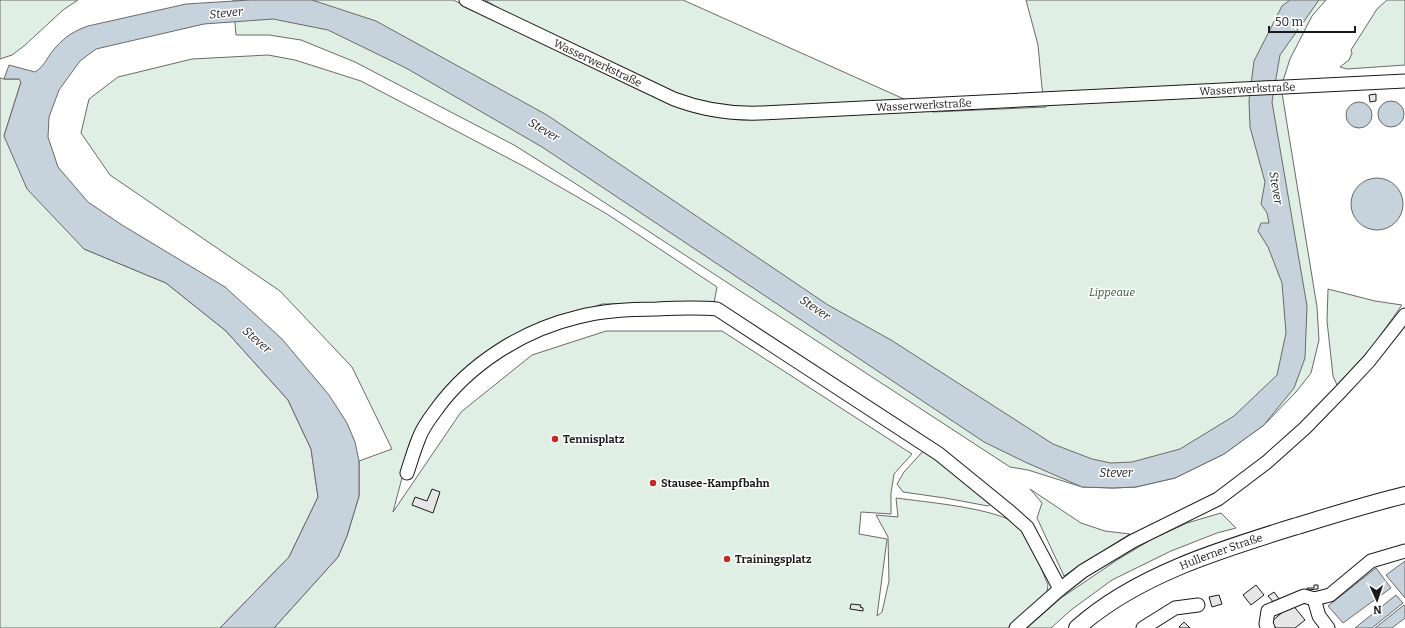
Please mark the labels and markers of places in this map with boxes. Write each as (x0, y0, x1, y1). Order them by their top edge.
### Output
place label: Tennisplatz (563, 433, 625, 446)
marker: Tennisplatz (550, 434, 560, 444)
place label: Stausee-Kampfbahn (661, 477, 770, 490)
marker: Stausee-Kampfbahn (648, 478, 658, 488)
place label: Trainingsplatz (735, 553, 812, 566)
marker: Trainingsplatz (722, 554, 732, 564)

